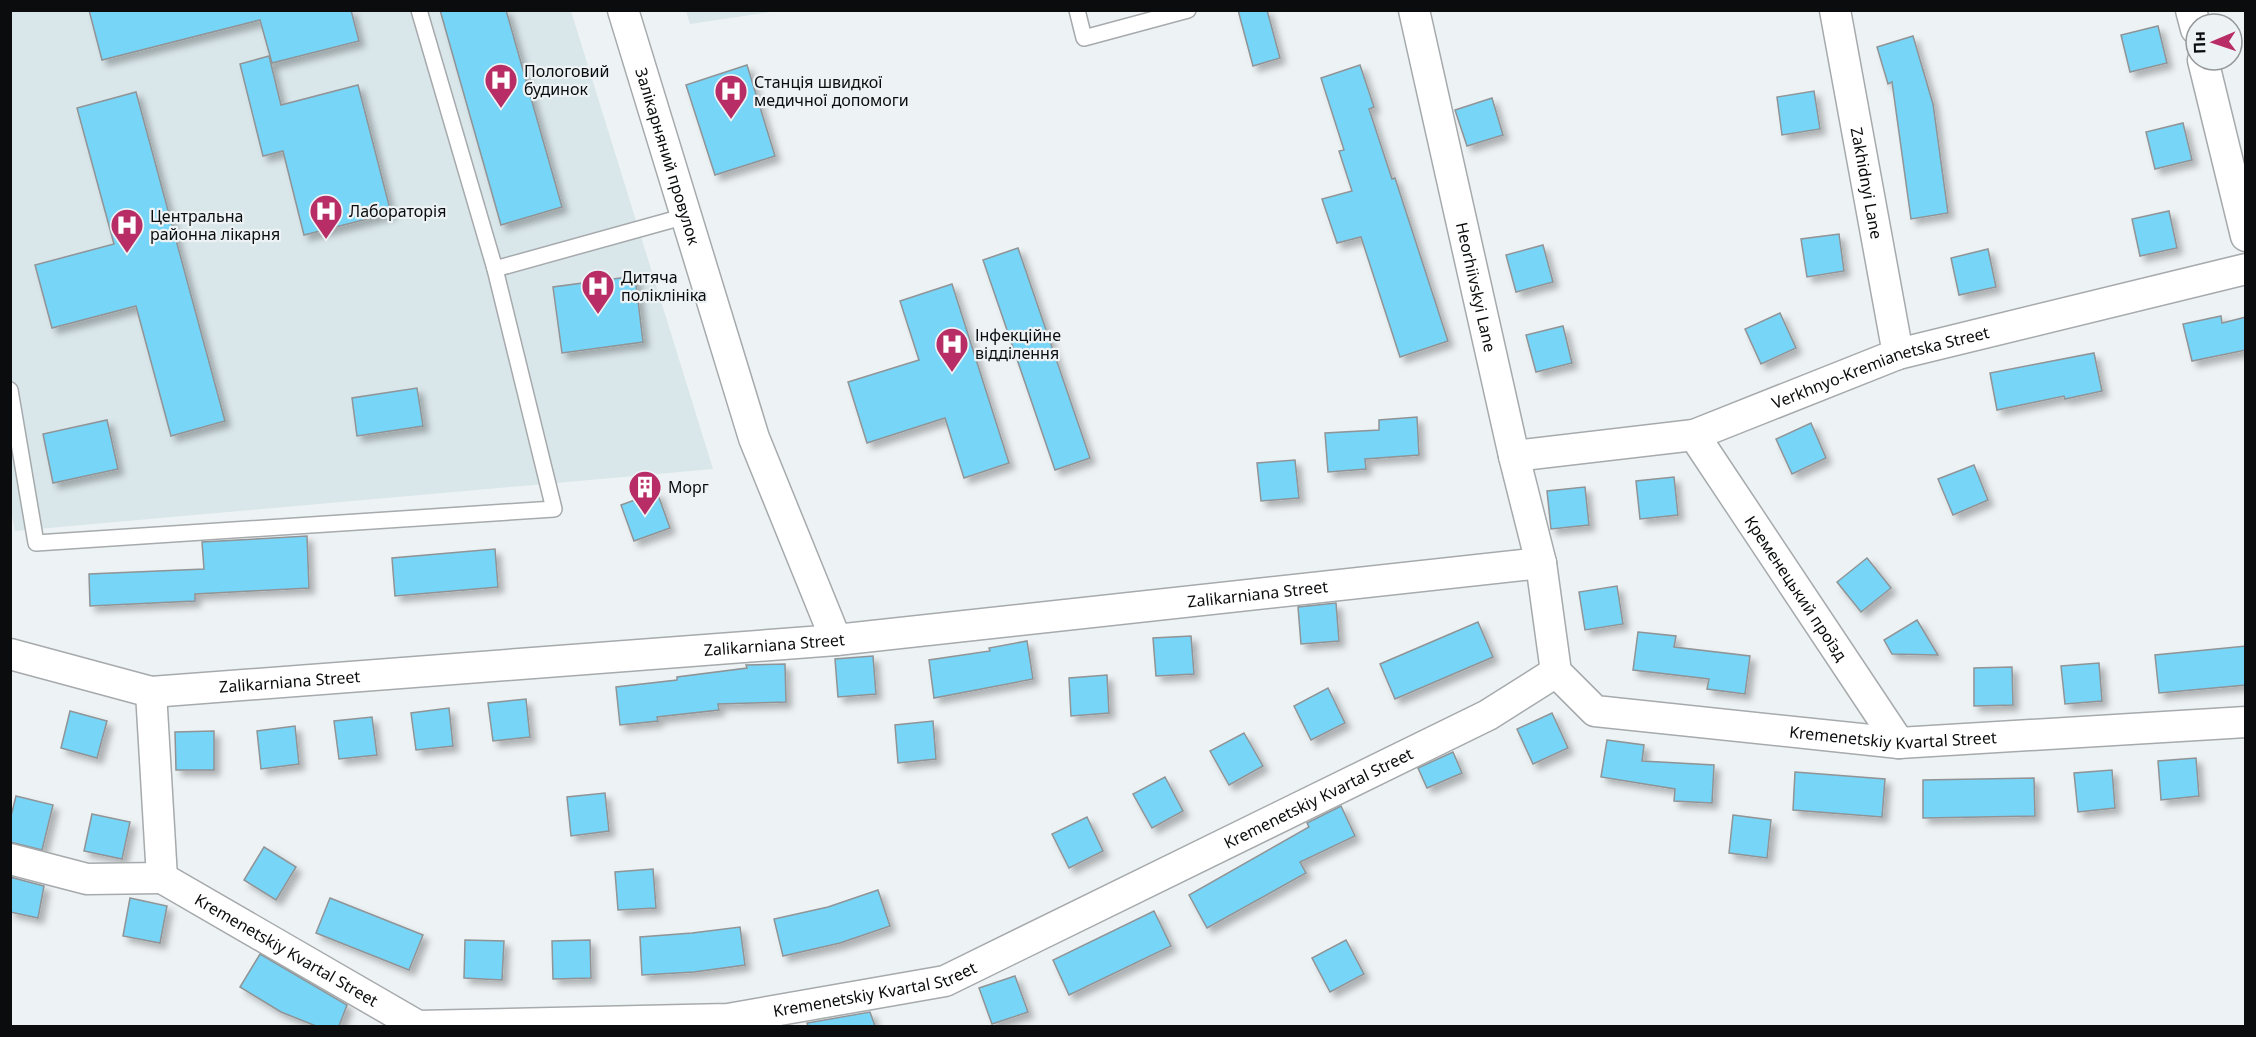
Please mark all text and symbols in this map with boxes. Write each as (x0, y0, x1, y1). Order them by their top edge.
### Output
north arrow (2184, 12, 2244, 72)
text: Пн (2188, 31, 2210, 54)
place label: Пологовий будинок (524, 60, 609, 100)
hospital icon: Пологовий будинок (483, 62, 519, 109)
street label: Залікарняний провулок (630, 65, 705, 248)
place label: Станція швидкої медичної допомоги (754, 71, 909, 111)
hospital icon: Станція швидкої медичної допомоги (713, 73, 749, 120)
street label: Zakhidnyi Lane (1846, 125, 1888, 241)
hospital icon: Лабораторія (308, 193, 344, 240)
place label: Лабораторія (349, 200, 446, 222)
place label: Центральна районна лікарня (150, 205, 280, 245)
hospital icon: Центральна районна лікарня (109, 207, 145, 254)
street label: Heorhiivskyi Lane (1451, 220, 1501, 354)
place label: Дитяча поліклініка (621, 266, 707, 306)
hospital icon: Дитяча поліклініка (580, 268, 616, 315)
street label: Verkhnyo-Kremianetska Street (1769, 321, 1992, 414)
place label: Інфекційне відділення (975, 324, 1061, 364)
hospital icon: Інфекційне відділення (934, 326, 970, 373)
building icon: Морг (627, 469, 663, 516)
place label: Морг (668, 476, 709, 498)
street label: Кременецький проїзд (1740, 511, 1852, 665)
street label: Zalikarniana Street (1186, 575, 1329, 613)
street label: Zalikarniana Street (703, 628, 846, 661)
street label: Zalikarniana Street (218, 665, 361, 698)
street label: Kremenetskiy Kvartal Street (1788, 721, 1997, 754)
street label: Kremenetskiy Kvartal Street (1220, 742, 1417, 854)
street label: Kremenetskiy Kvartal Street (191, 888, 382, 1012)
street label: Kremenetskiy Kvartal Street (771, 956, 980, 1022)

